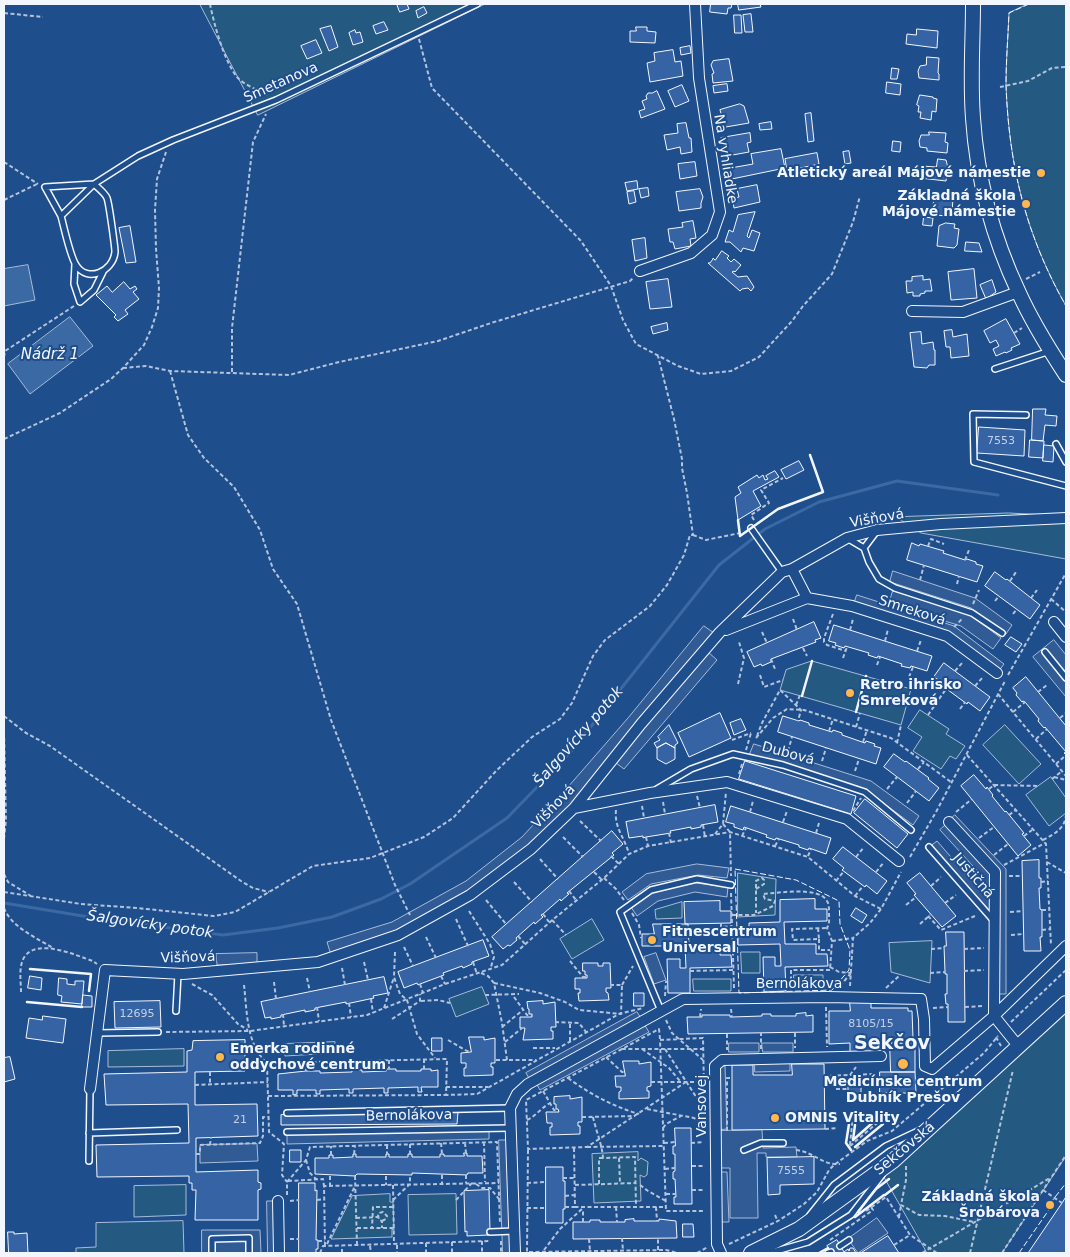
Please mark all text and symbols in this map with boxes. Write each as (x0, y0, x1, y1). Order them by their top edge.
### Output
street label: Smetanova (241, 59, 321, 107)
street label: Na vyhliadke (710, 113, 740, 205)
place label: Atletický areál Májové námestie (777, 165, 1031, 181)
marker: Atletický areál Májové námestie (1035, 167, 1047, 179)
place label: Základná škola Májové námestie (882, 188, 1016, 220)
marker: Základná škola Májové námestie (1020, 198, 1032, 210)
water label: Nádrž 1 (21, 346, 79, 364)
house number: 7553 (987, 434, 1015, 448)
street label: Višňová (849, 506, 905, 532)
street label: Smreková (876, 592, 948, 630)
place label: Retro ihrisko Smreková (860, 677, 962, 710)
water label: Šalgovícky potok (530, 683, 628, 791)
marker: Retro ihrisko Smreková (844, 687, 856, 699)
street label: Dubová (760, 739, 816, 769)
street label: Višňová (529, 781, 579, 833)
street label: Justičná (949, 850, 997, 902)
water label: Šalgovícky potok (86, 907, 214, 943)
place label: Fitnescentrum Universal (662, 924, 777, 956)
marker: Fitnescentrum Universal (646, 934, 658, 946)
street label: Višňová (160, 949, 216, 967)
street label: Bernolákova (756, 976, 842, 992)
house number: 12695 (120, 1007, 154, 1021)
house number: 8105/15 (848, 1017, 894, 1031)
district label: Sekčov (854, 1033, 930, 1055)
place label: Emerka rodinné oddychové centrum (230, 1041, 386, 1074)
marker: Emerka rodinné oddychové centrum (214, 1051, 226, 1063)
marker: Medicínske centrum Dubník Prešov (896, 1057, 910, 1071)
place label: Medicínske centrum Dubník Prešov (824, 1074, 982, 1106)
street label: Vansovej (694, 1075, 710, 1137)
street label: Bernolákova (366, 1107, 452, 1125)
place label: OMNIS Vitality (785, 1110, 900, 1126)
marker: OMNIS Vitality (769, 1112, 781, 1124)
house number: 21 (233, 1113, 247, 1127)
street label: Sekčovská (871, 1119, 939, 1179)
house number: 7555 (777, 1164, 805, 1178)
place label: Základná škola Šrobárova (921, 1189, 1040, 1222)
marker: Základná škola Šrobárova (1044, 1199, 1056, 1211)

